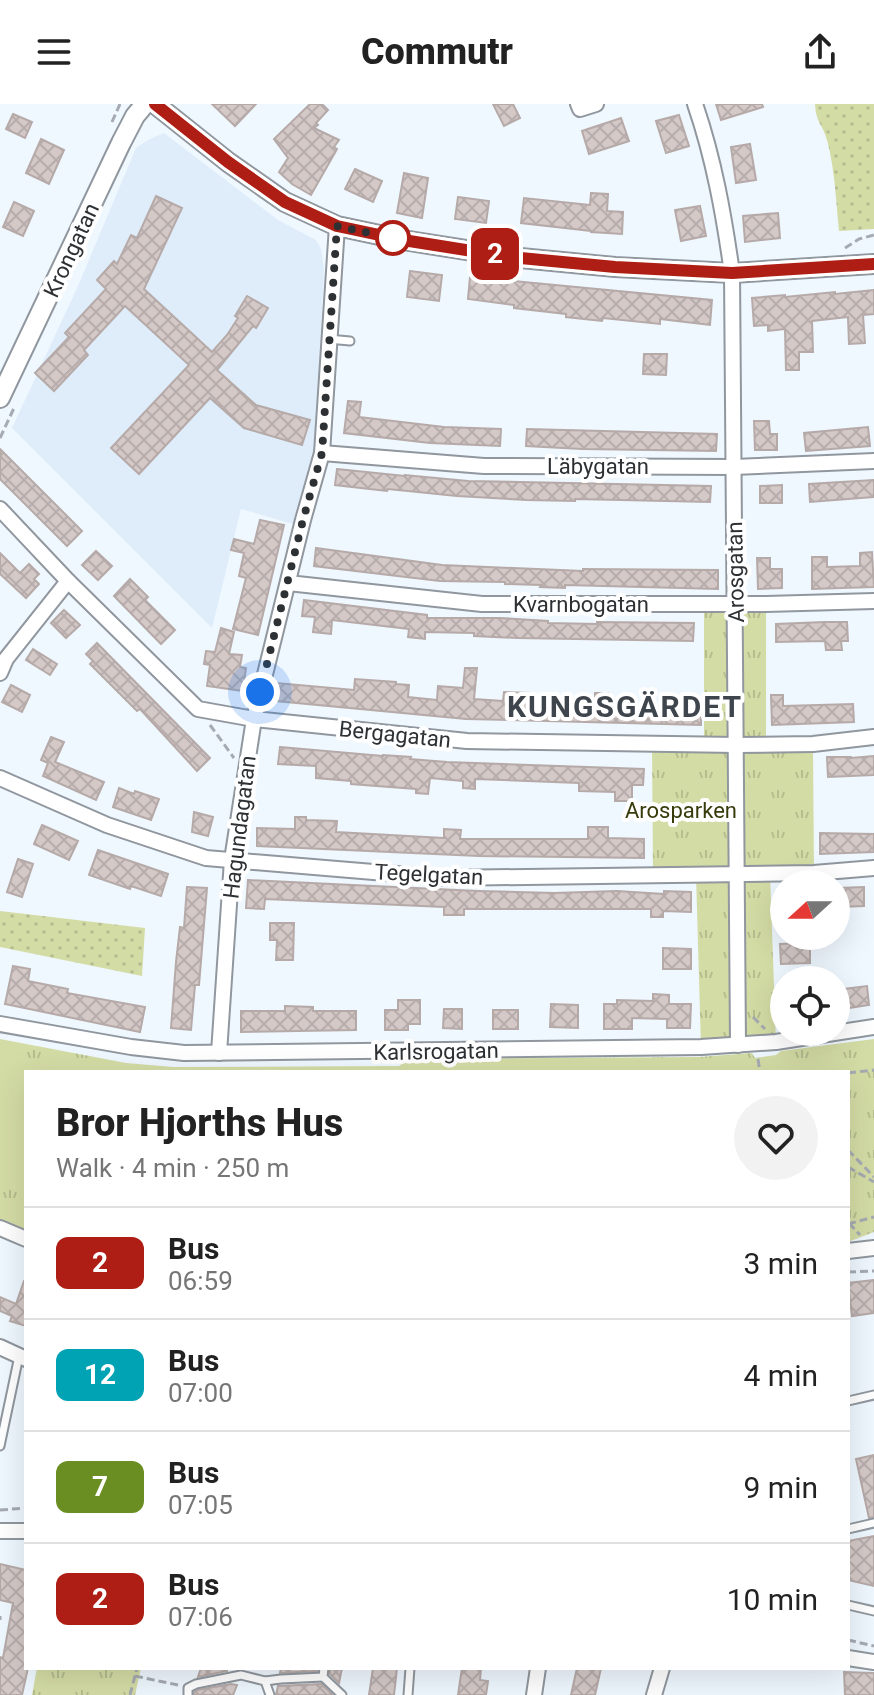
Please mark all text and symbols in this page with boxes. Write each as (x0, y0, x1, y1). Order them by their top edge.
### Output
icon: menu (32, 30, 76, 74)
icon: share (798, 30, 842, 74)
text: Commutr (361, 31, 513, 73)
street label: Krongatan (39, 199, 104, 301)
unlabelled marker (376, 221, 410, 255)
line badge: 2 (469, 228, 521, 280)
text: 2 (487, 237, 503, 270)
street label: Läbygatan (547, 454, 649, 479)
street label: Arosgatan (722, 521, 749, 623)
street label: Kvarnbogatan (513, 592, 649, 617)
your location (240, 672, 280, 712)
district label: KUNGSGÄRDET (507, 689, 743, 724)
street label: Bergagatan (338, 716, 452, 753)
street label: Hagundagatan (218, 754, 261, 900)
park label: Arosparken (625, 798, 737, 823)
street label: Tegelgatan (374, 859, 484, 890)
north arrow (770, 870, 850, 950)
map controls (770, 870, 850, 1046)
button: locate (770, 966, 850, 1046)
street label: Karlsrogatan (373, 1038, 499, 1065)
button: heart (734, 1096, 818, 1180)
text: Bror Hjorths Hus (56, 1101, 343, 1145)
text: Walk · 4 min · 250 m (56, 1153, 289, 1183)
text: Bus (168, 1231, 219, 1266)
text: 2 (92, 1246, 108, 1279)
text: 3 min (744, 1246, 818, 1281)
text: 06:59 (168, 1266, 233, 1296)
text: Bus (168, 1343, 219, 1378)
text: 12 (84, 1358, 116, 1391)
text: 4 min (744, 1358, 818, 1393)
text: 07:00 (168, 1378, 233, 1408)
text: Bus (168, 1455, 219, 1490)
text: 7 (92, 1470, 108, 1503)
text: 9 min (744, 1470, 818, 1505)
text: 07:05 (168, 1490, 233, 1520)
text: Bus (168, 1567, 219, 1602)
text: 2 (92, 1582, 108, 1615)
text: 10 min (727, 1582, 818, 1617)
text: 07:06 (168, 1602, 233, 1632)

